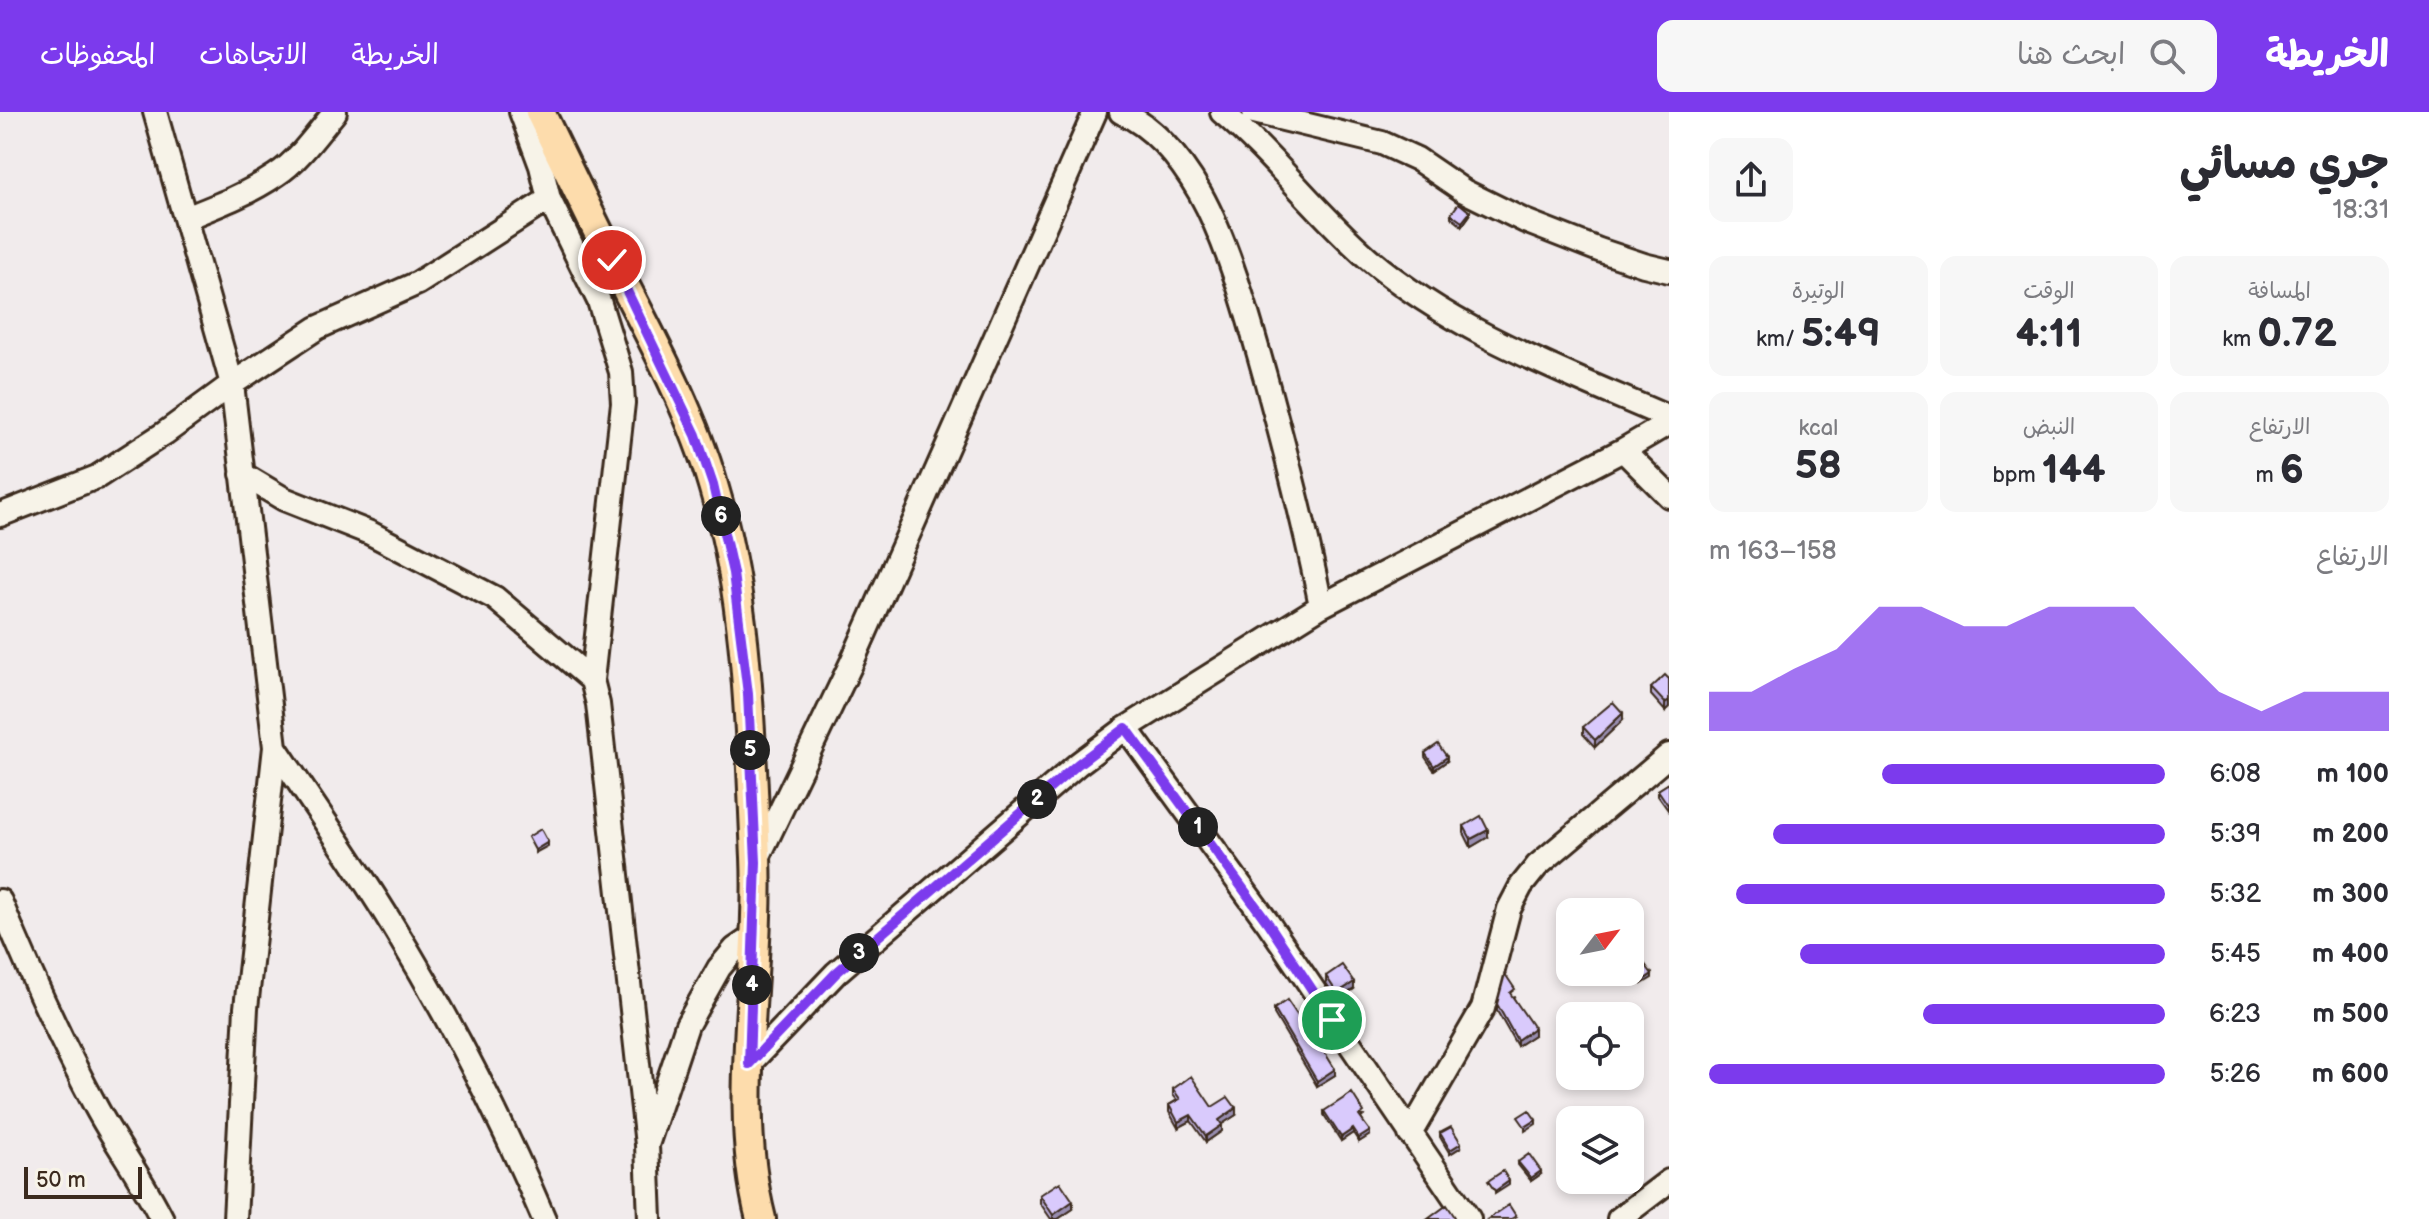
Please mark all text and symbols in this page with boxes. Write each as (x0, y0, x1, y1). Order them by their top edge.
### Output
search box (1657, 20, 2217, 92)
text: الخريطة (2265, 33, 2389, 78)
icon: search (2145, 34, 2189, 78)
text: ابحث هنا (2017, 37, 2125, 73)
text: المحفوظات (40, 39, 155, 72)
text: الاتجاهات (199, 39, 307, 72)
text: الخريطة (351, 39, 439, 72)
button: share (1709, 138, 1793, 222)
text: جري مسائي (2179, 138, 2389, 191)
text: 18:31 (2332, 195, 2389, 226)
pin (578, 226, 646, 294)
icon: check (590, 238, 634, 282)
text: الوتيرة (1792, 278, 1845, 305)
text: الوقت (2023, 278, 2075, 305)
text: المسافة (2248, 278, 2311, 305)
text: 5:49 (1801, 310, 1881, 358)
text: 4:11 (2016, 310, 2082, 358)
text: 0.72 (2257, 310, 2337, 358)
text: /km (1756, 326, 1801, 353)
text: km (2222, 326, 2257, 353)
text: النبض (2023, 414, 2075, 441)
text: الارتفاع (2249, 414, 2311, 441)
text: kcal (1799, 415, 1838, 442)
text: 58 (1795, 442, 1842, 490)
text: 144 (2042, 446, 2106, 494)
text: 6 (2280, 446, 2304, 494)
text: bpm (1992, 462, 2042, 489)
text: m (2255, 462, 2280, 489)
pin: 6 (701, 496, 741, 536)
text: 6 (714, 502, 728, 529)
text: 158–163 m (1709, 536, 1837, 567)
text: الارتفاع (2316, 542, 2389, 573)
pin: 5 (730, 730, 770, 770)
text: 5 (744, 736, 756, 763)
text: 6:08 (2209, 759, 2261, 790)
text: 100 m (2316, 759, 2389, 790)
pin: 2 (1017, 779, 1057, 819)
text: 2 (1030, 785, 1044, 812)
pin: 1 (1178, 807, 1218, 847)
text: 1 (1193, 813, 1203, 840)
text: 5:39 (2210, 819, 2261, 850)
text: 200 m (2312, 819, 2389, 850)
text: 5:32 (2210, 879, 2261, 910)
text: 300 m (2312, 879, 2389, 910)
north arrow (1556, 898, 1644, 986)
map controls (1556, 898, 1644, 1194)
pin: 3 (839, 933, 879, 973)
text: 3 (853, 939, 865, 966)
text: 5:45 (2210, 939, 2261, 970)
text: 400 m (2312, 939, 2389, 970)
pin: 4 (732, 965, 772, 1005)
text: 4 (746, 971, 758, 998)
pin (1298, 986, 1366, 1054)
icon: arrive (1310, 998, 1354, 1042)
text: 6:23 (2209, 999, 2261, 1030)
text: 500 m (2312, 999, 2389, 1030)
button: locate (1556, 1002, 1644, 1090)
text: 5:26 (2210, 1059, 2261, 1090)
text: 600 m (2312, 1059, 2389, 1090)
button: layers (1556, 1106, 1644, 1194)
scale bar (24, 1163, 142, 1199)
text: 50 m (36, 1167, 86, 1194)

